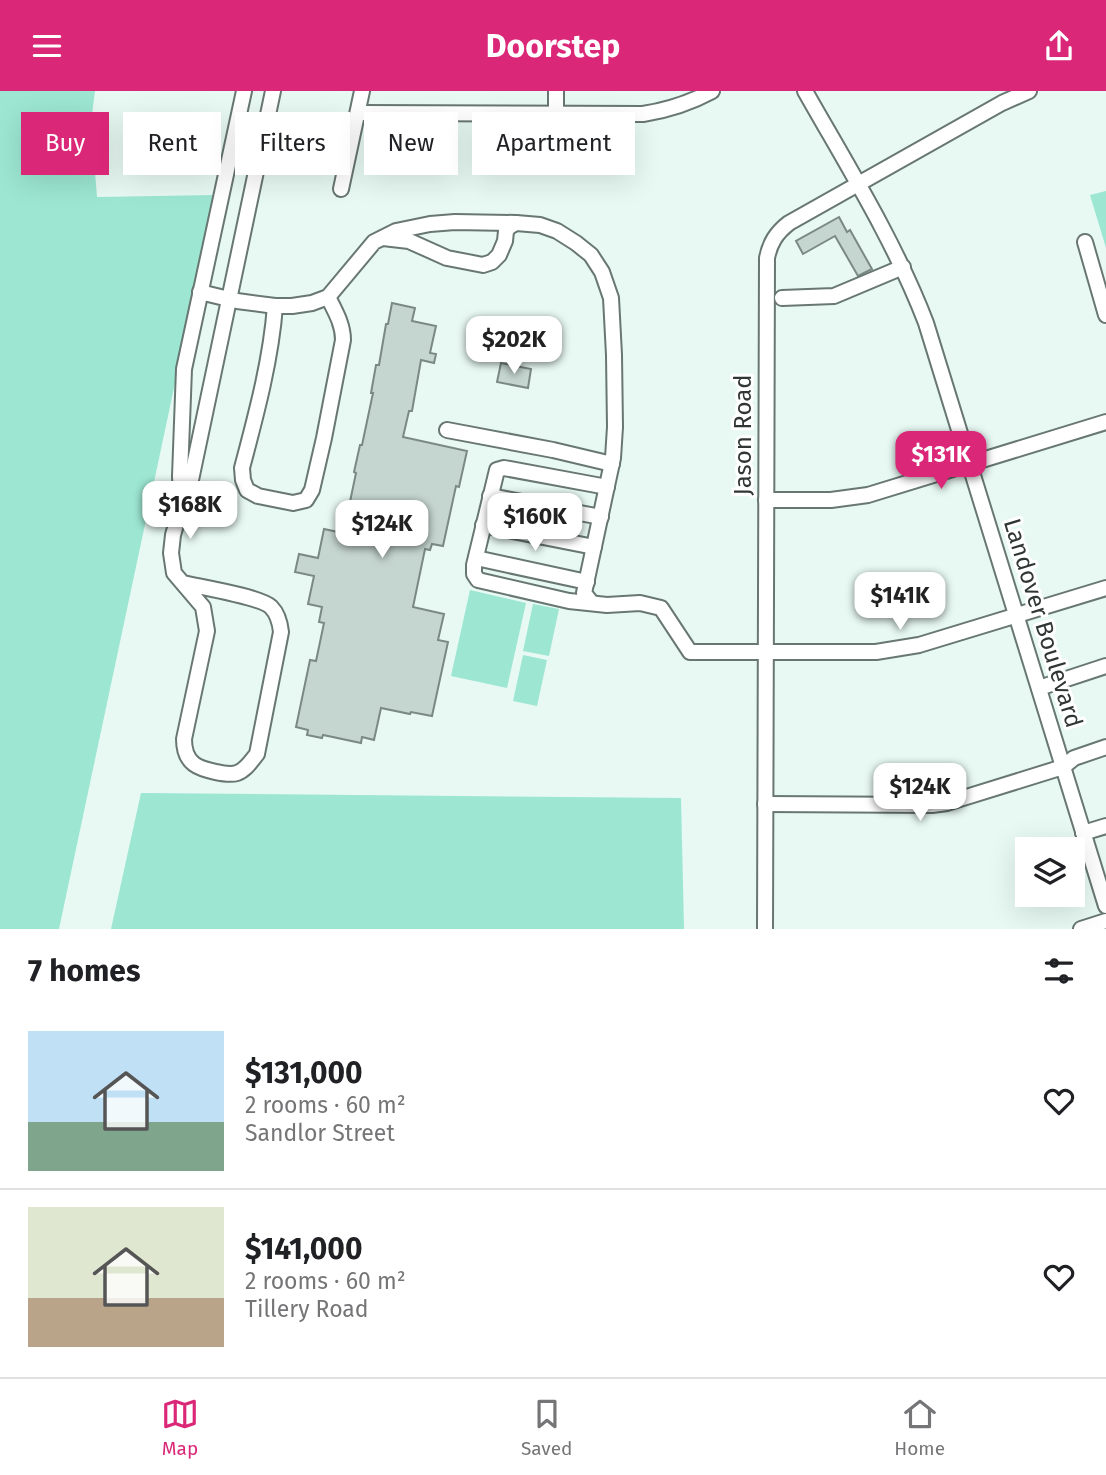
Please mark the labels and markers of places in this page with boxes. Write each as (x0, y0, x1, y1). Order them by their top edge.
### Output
pin: $202K (465, 317, 563, 376)
pin: $131K (892, 431, 990, 491)
pin: $168K (141, 482, 239, 541)
pin: $160K (486, 493, 584, 553)
pin: $124K (333, 501, 431, 560)
pin: $141K (851, 573, 949, 632)
pin: $124K (871, 763, 969, 823)

